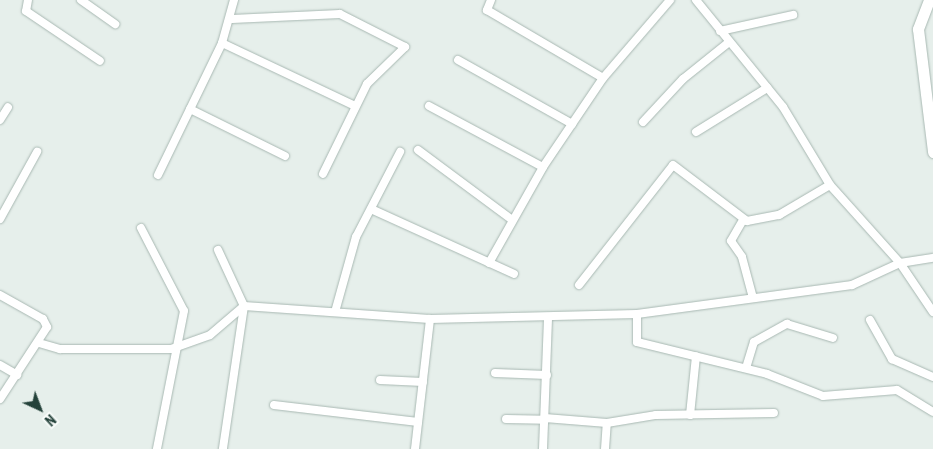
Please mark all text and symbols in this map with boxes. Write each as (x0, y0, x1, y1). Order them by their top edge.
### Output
north arrow (15, 384, 65, 434)
text: N (42, 411, 59, 429)

